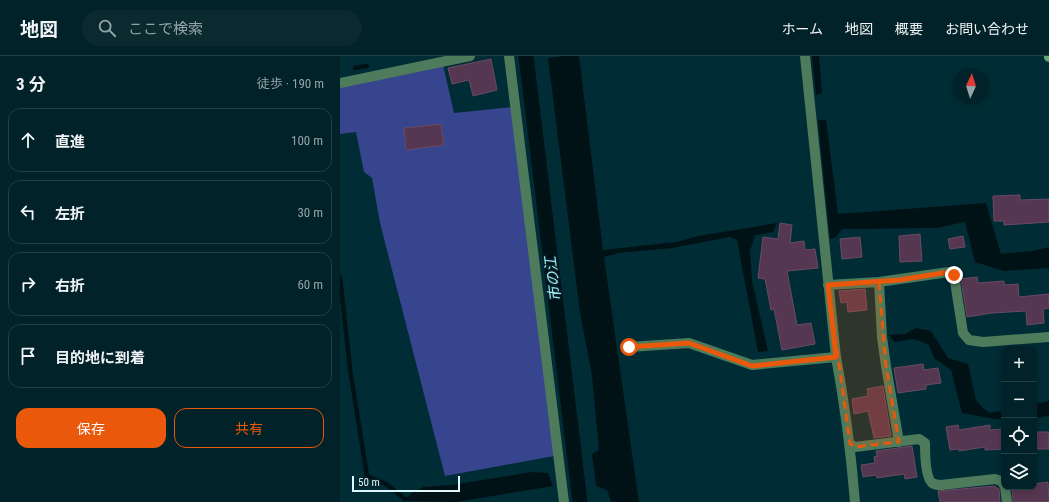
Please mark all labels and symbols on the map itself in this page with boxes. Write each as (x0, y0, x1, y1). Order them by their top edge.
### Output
north arrow (953, 68, 989, 104)
water label: 市の江 (541, 254, 565, 302)
route end (945, 266, 963, 284)
route start (620, 338, 638, 356)
scale bar (352, 474, 460, 493)

